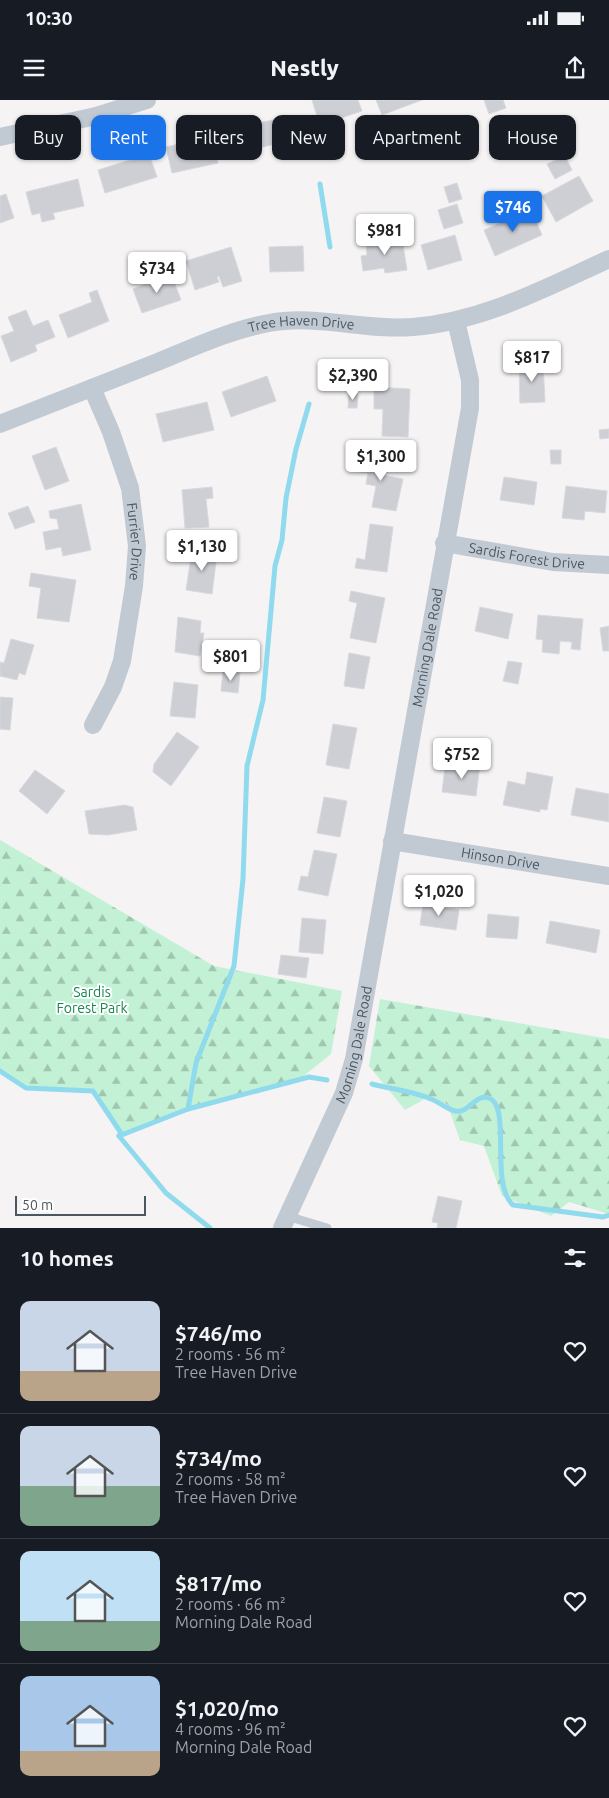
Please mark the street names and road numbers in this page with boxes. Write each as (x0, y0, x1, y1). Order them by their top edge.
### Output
street label: Tree Haven Drive (246, 312, 356, 335)
street label: Furrier Drive (124, 502, 145, 581)
street label: Sardis Forest Drive (468, 539, 585, 572)
street label: Morning Dale Road (409, 587, 446, 708)
street label: Hinson Drive (460, 844, 541, 873)
street label: Morning Dale Road (332, 985, 375, 1106)

